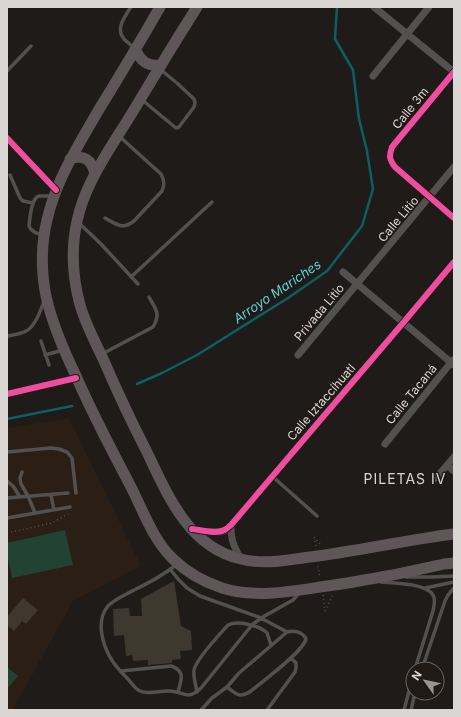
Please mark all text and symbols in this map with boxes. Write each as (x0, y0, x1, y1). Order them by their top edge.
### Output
street label: Calle 3m (389, 84, 431, 132)
street label: Calle Litio (374, 193, 422, 245)
water label: Arroyo Mariches (229, 256, 324, 327)
street label: Privada Litio (291, 280, 347, 344)
street label: Calle Iztaccíhuatl (284, 361, 358, 443)
street label: Calle Tacaná (382, 361, 440, 427)
district label: PILETAS IV (364, 470, 446, 487)
north arrow (405, 661, 445, 701)
text: N (408, 668, 425, 683)

